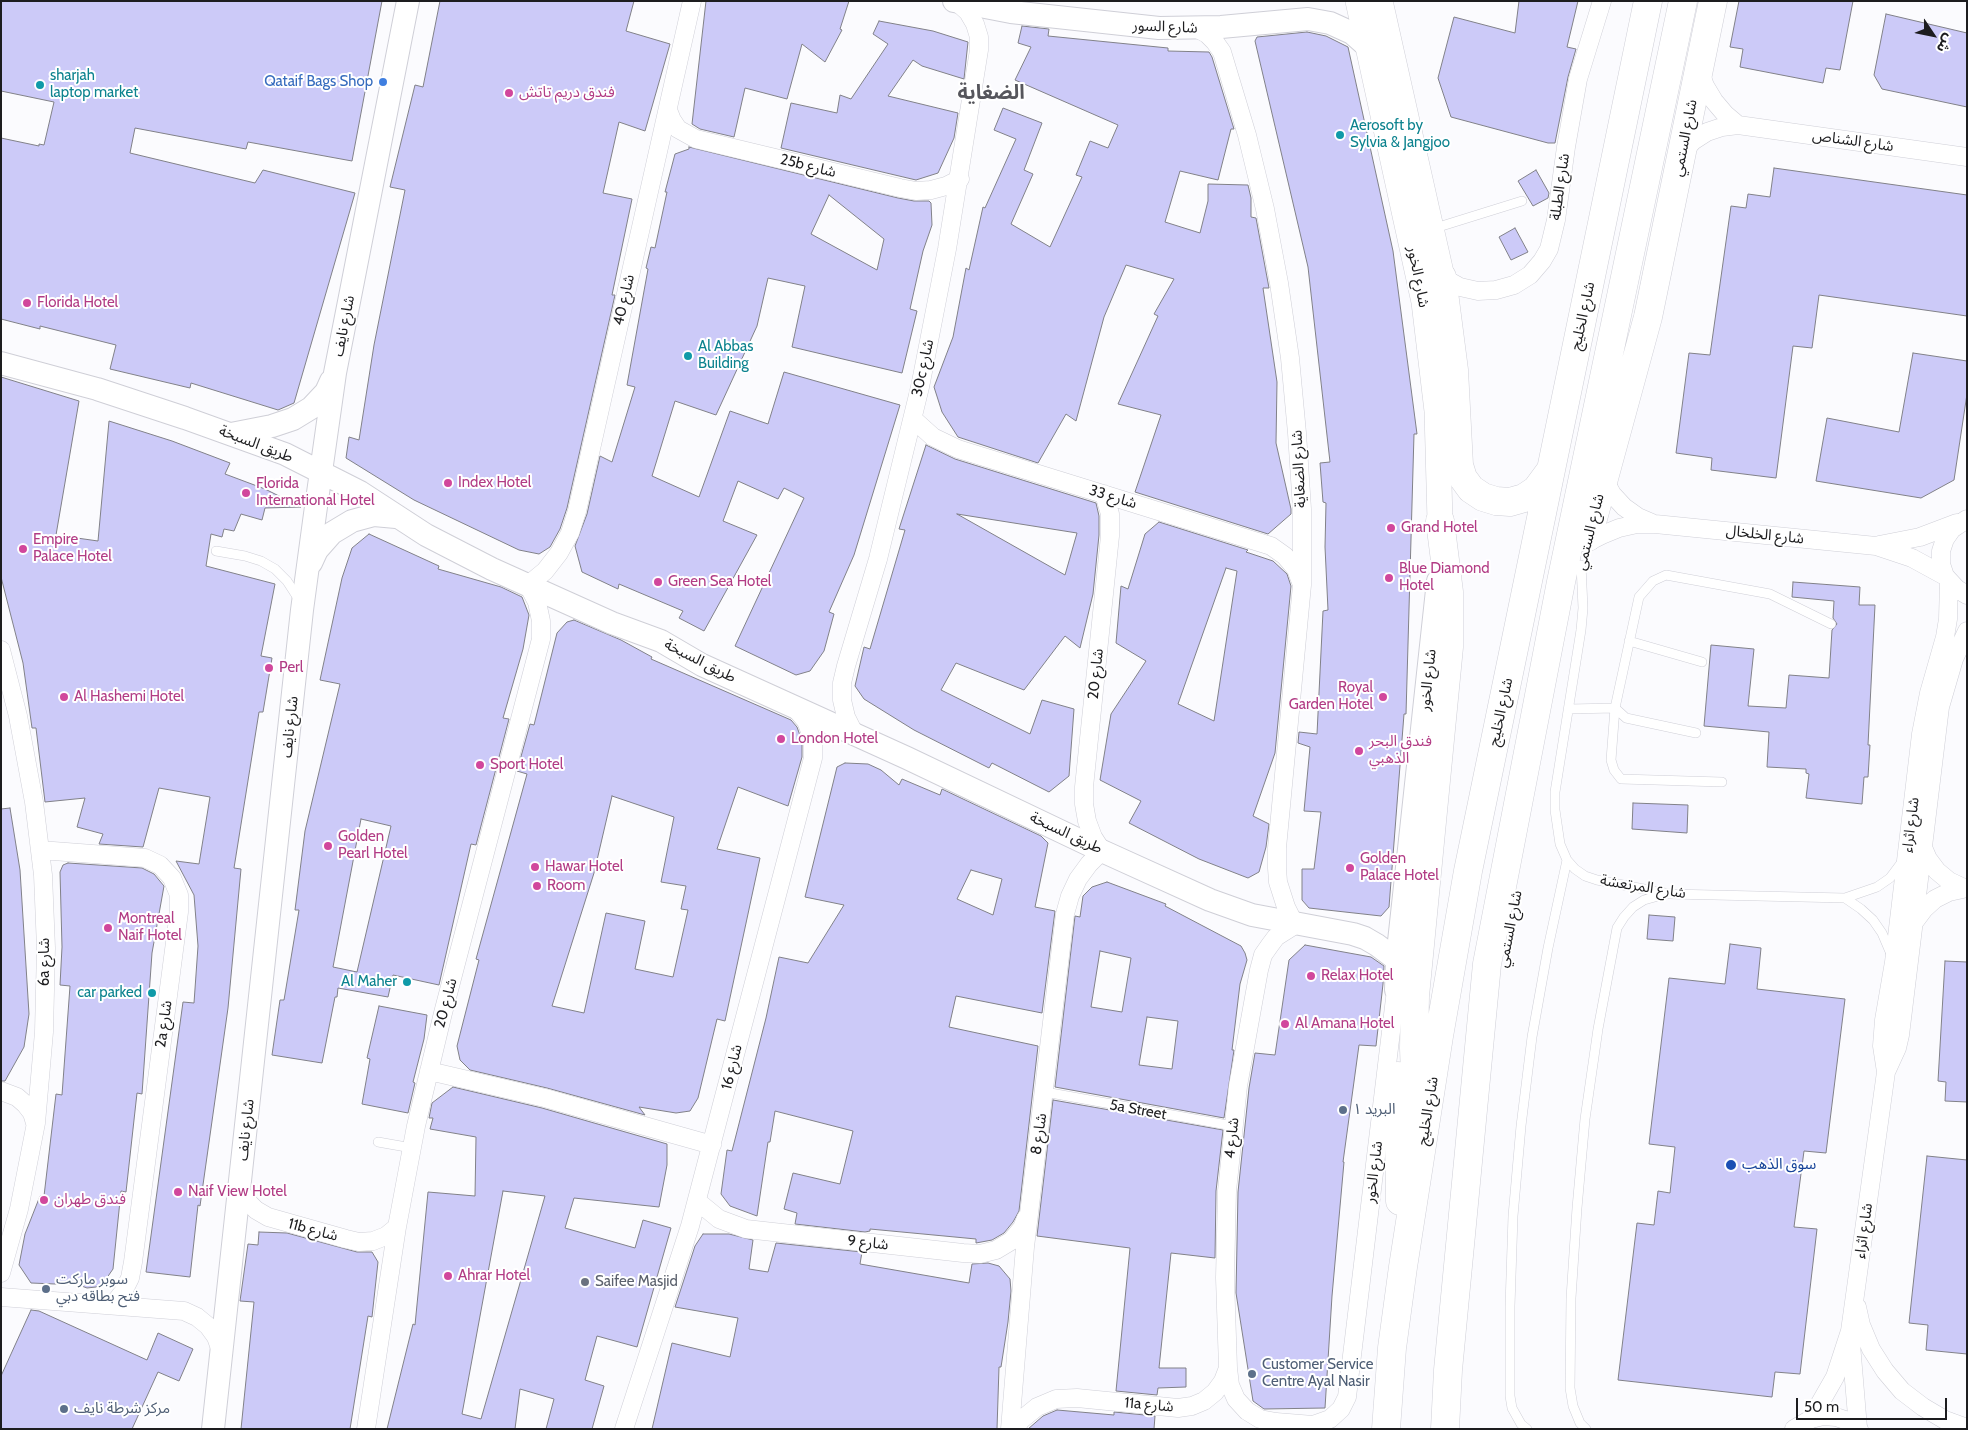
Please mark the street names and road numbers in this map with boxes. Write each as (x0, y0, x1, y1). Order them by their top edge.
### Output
street label: شارع السور (1132, 17, 1198, 37)
street label: شارع الستمي (1669, 98, 1701, 178)
street label: شارع الشناص (1811, 126, 1895, 156)
street label: 25b شارع (778, 150, 838, 182)
street label: شارع الطبلة (1546, 152, 1574, 222)
street label: شارع الخور (1403, 245, 1433, 309)
street label: شارع 40 (609, 273, 639, 327)
street label: شارع الخليج (1567, 280, 1599, 352)
street label: شارع نايف (329, 294, 359, 358)
street label: 30c شارع (908, 338, 938, 398)
street label: طريق السبخة (216, 422, 296, 466)
street label: شارع الضغاية (1288, 429, 1310, 509)
street label: شارع 33 (1087, 481, 1139, 513)
street label: شارع الستمي (1572, 492, 1608, 572)
street label: شارع الخلخال (1725, 522, 1805, 548)
street label: طريق السبخة (661, 635, 739, 687)
street label: شارع 20 (1084, 648, 1108, 700)
street label: شارع الخور (1416, 648, 1440, 712)
street label: شارع الخليج (1485, 676, 1517, 748)
street label: شارع نايف (278, 695, 302, 759)
street label: شارع اثراء (1899, 796, 1923, 854)
street label: طريق السبخة (1027, 808, 1105, 858)
street label: شارع المرتعشة (1599, 871, 1687, 903)
street label: شارع الستمي (1494, 889, 1526, 969)
street label: 6a شارع (36, 938, 54, 986)
street label: شارع 20 (431, 976, 461, 1030)
street label: 2a شارع (152, 999, 176, 1049)
street label: شارع 16 (718, 1042, 746, 1092)
street label: شارع الخليج (1414, 1075, 1442, 1147)
street label: 5a Street (1108, 1096, 1168, 1124)
street label: شارع نايف (234, 1098, 258, 1162)
street label: شارع 8 (1027, 1112, 1051, 1156)
street label: شارع 4 (1221, 1117, 1243, 1159)
street label: شارع الخور (1361, 1140, 1387, 1204)
street label: شارع اثراء (1851, 1202, 1877, 1260)
street label: 11b شارع (286, 1215, 340, 1245)
street label: شارع 9 (847, 1232, 889, 1254)
street label: 11a شارع (1124, 1394, 1174, 1416)

